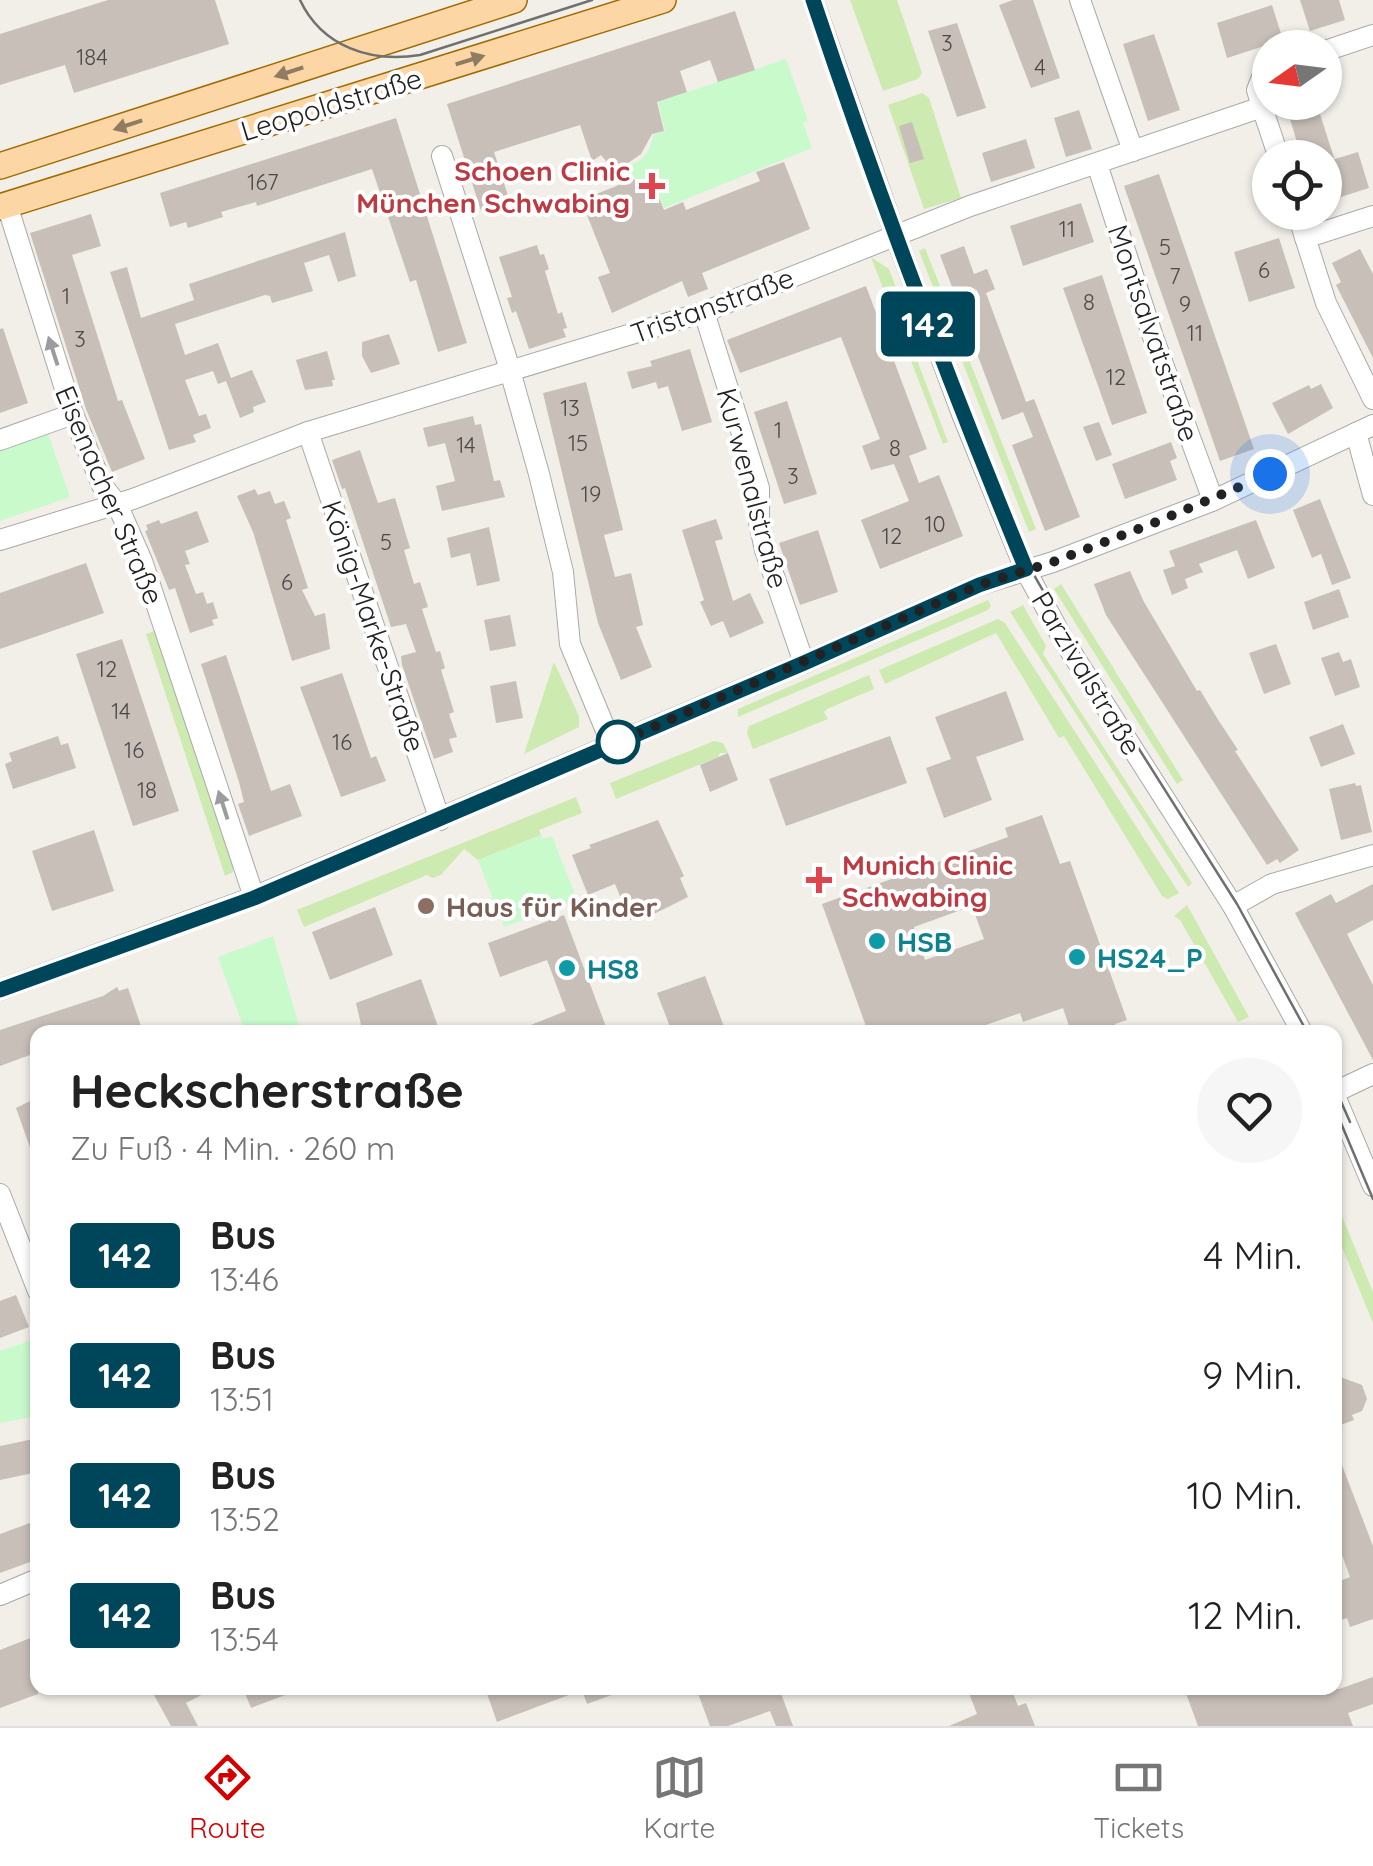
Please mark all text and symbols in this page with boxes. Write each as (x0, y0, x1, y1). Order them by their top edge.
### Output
house number: 3 (941, 29, 953, 57)
north arrow (1252, 30, 1342, 120)
map controls (1252, 30, 1342, 230)
house number: 184 (76, 43, 108, 71)
one-way arrow (455, 52, 486, 67)
house number: 4 (1034, 53, 1046, 81)
street label: Leopoldstraße (236, 60, 426, 148)
one-way arrow (274, 66, 304, 81)
one-way arrow (113, 118, 143, 133)
button: locate (1252, 140, 1342, 230)
place label: Schoen Clinic München Schwabing (356, 153, 630, 220)
house number: 167 (247, 168, 279, 196)
marker: Schoen Clinic München Schwabing (639, 173, 665, 199)
house number: 11 (1059, 215, 1075, 243)
street label: Montsalvatstraße (1101, 220, 1207, 446)
house number: 5 (1159, 233, 1171, 261)
house number: 6 (1258, 256, 1270, 284)
street label: Tristanstraße (626, 259, 798, 351)
house number: 7 (1169, 262, 1181, 290)
house number: 1 (62, 282, 70, 310)
house number: 8 (1083, 288, 1095, 316)
house number: 9 (1179, 290, 1191, 318)
line badge: 142 (870, 292, 986, 356)
text: 142 (901, 302, 955, 346)
house number: 11 (1187, 319, 1203, 347)
house number: 3 (74, 325, 86, 353)
one-way arrow (44, 335, 59, 365)
house number: 12 (1106, 363, 1126, 391)
street label: Eisenacher Straße (48, 380, 172, 610)
street label: Kurwenalstraße (709, 384, 797, 592)
house number: 13 (560, 394, 580, 422)
house number: 1 (774, 416, 782, 444)
house number: 15 (568, 429, 588, 457)
house number: 14 (456, 431, 476, 459)
house number: 8 (889, 434, 901, 462)
your location (1245, 449, 1295, 499)
house number: 3 (787, 462, 799, 490)
house number: 19 (581, 480, 601, 508)
street label: König-Marke-Straße (315, 496, 433, 756)
house number: 10 (924, 510, 946, 538)
house number: 12 (882, 522, 902, 550)
house number: 5 (380, 528, 392, 556)
house number: 6 (281, 568, 293, 596)
street label: Parzivalstraße (1024, 585, 1150, 761)
house number: 12 (97, 655, 117, 683)
house number: 14 (111, 697, 131, 725)
unlabelled marker (597, 721, 639, 763)
house number: 16 (332, 728, 352, 756)
house number: 16 (124, 736, 144, 764)
house number: 18 (137, 776, 157, 804)
one-way arrow (214, 790, 229, 820)
place label: Munich Clinic Schwabing (842, 847, 1013, 914)
marker: Munich Clinic Schwabing (806, 867, 832, 893)
place label: Haus für Kinder (446, 889, 658, 924)
marker: Haus für Kinder (415, 895, 437, 917)
place label: HSB (897, 924, 952, 959)
marker: HSB (866, 930, 888, 952)
place label: HS24_P (1097, 940, 1203, 975)
marker: HS24_P (1066, 946, 1088, 968)
place label: HS8 (587, 951, 639, 986)
marker: HS8 (556, 957, 578, 979)
button: heart (1197, 1058, 1302, 1163)
text: Heckscherstraße (70, 1060, 464, 1120)
text: Zu Fuß · 4 Min. · 260 m (70, 1128, 395, 1168)
text: Bus (210, 1211, 276, 1259)
text: 4 Min. (1203, 1231, 1302, 1279)
text: 142 (98, 1233, 152, 1277)
text: 13:46 (210, 1259, 279, 1299)
text: Bus (210, 1331, 276, 1379)
text: 9 Min. (1202, 1351, 1302, 1399)
text: 142 (98, 1353, 152, 1397)
text: 13:51 (210, 1379, 274, 1419)
text: Bus (210, 1451, 276, 1499)
text: 10 Min. (1187, 1471, 1302, 1519)
text: 142 (98, 1473, 152, 1517)
text: 13:52 (210, 1499, 280, 1539)
text: Bus (210, 1571, 276, 1619)
text: 12 Min. (1188, 1591, 1302, 1639)
text: 142 (98, 1593, 152, 1637)
text: 13:54 (210, 1619, 279, 1659)
tab: Route (189, 1750, 266, 1845)
tab: Karte (644, 1750, 715, 1845)
tab: Tickets (1093, 1750, 1184, 1845)

